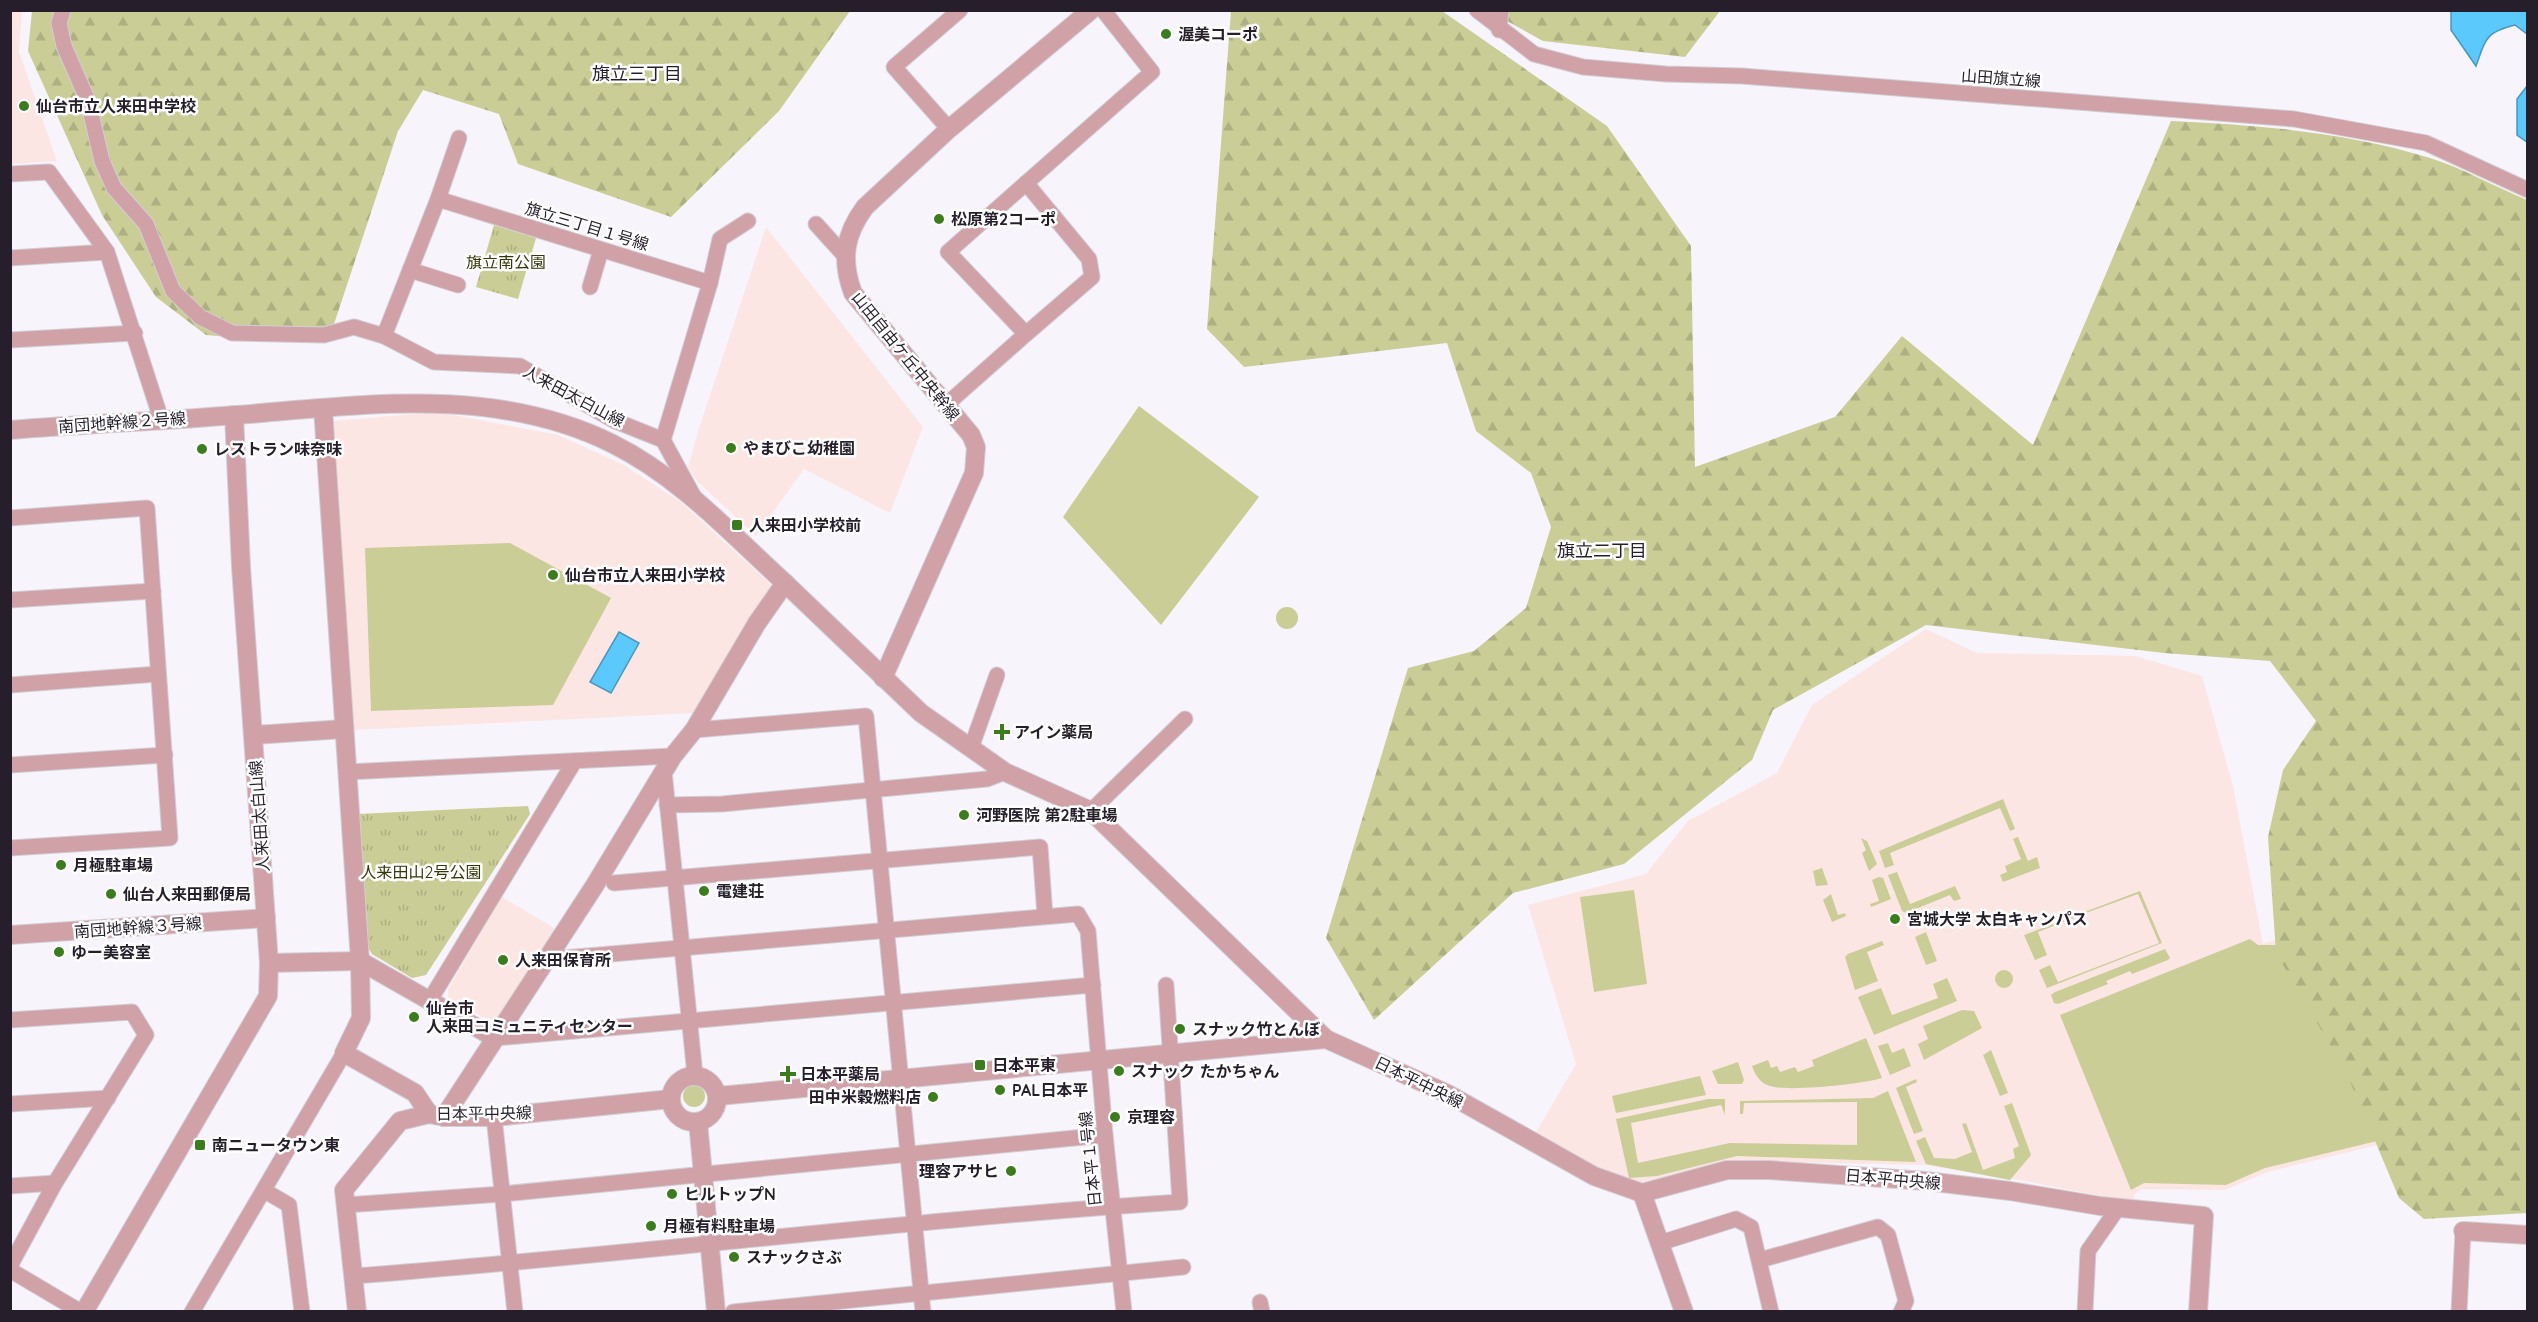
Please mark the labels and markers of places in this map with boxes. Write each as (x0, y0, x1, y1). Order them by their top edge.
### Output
place label: 渥美コーポ (1178, 24, 1258, 44)
marker: 渥美コーポ (1159, 27, 1173, 41)
place label: 仙台市立人来田中学校 (35, 96, 196, 116)
marker: 仙台市立人来田中学校 (17, 99, 31, 113)
place label: 松原第2コーポ (951, 209, 1056, 229)
marker: 松原第2コーポ (932, 212, 946, 226)
place label: やまびこ幼稚園 (743, 438, 855, 458)
place label: レストラン味奈味 (214, 439, 342, 459)
marker: やまびこ幼稚園 (724, 441, 738, 455)
marker: レストラン味奈味 (195, 442, 209, 456)
place label: 人来田小学校前 (749, 515, 861, 535)
marker: 人来田小学校前 (730, 518, 744, 532)
place label: 仙台市立人来田小学校 (564, 565, 725, 585)
marker: 仙台市立人来田小学校 (546, 568, 560, 582)
place label: アイン薬局 (1014, 722, 1093, 742)
marker: アイン薬局 (995, 725, 1009, 739)
place label: 河野医院 第2駐車場 (976, 805, 1118, 825)
marker: 河野医院 第2駐車場 (957, 808, 971, 822)
place label: 月極駐車場 (73, 855, 153, 875)
marker: 月極駐車場 (54, 858, 68, 872)
place label: 電建荘 (716, 881, 764, 901)
place label: 仙台人来田郵便局 (122, 884, 251, 904)
marker: 電建荘 (697, 884, 711, 898)
marker: 仙台人来田郵便局 (104, 887, 118, 901)
place label: 宮城大学 太白キャンパス (1907, 909, 2087, 929)
marker: 宮城大学 太白キャンパス (1888, 912, 1902, 926)
place label: ゆー美容室 (71, 942, 151, 962)
marker: ゆー美容室 (52, 945, 66, 959)
place label: 人来田保育所 (515, 950, 611, 970)
marker: 人来田保育所 (496, 953, 510, 967)
place label: 仙台市 人来田コミュニティセンター (425, 998, 633, 1036)
marker: 仙台市 人来田コミュニティセンター (407, 1010, 421, 1024)
place label: スナック竹とんぼ (1192, 1019, 1320, 1039)
marker: スナック竹とんぼ (1173, 1022, 1187, 1036)
place label: 日本平東 (992, 1055, 1056, 1075)
marker: 日本平東 (973, 1058, 987, 1072)
place label: スナック たかちゃん (1131, 1061, 1279, 1081)
place label: 日本平薬局 (800, 1064, 880, 1084)
marker: スナック たかちゃん (1112, 1064, 1126, 1078)
marker: 日本平薬局 (781, 1067, 795, 1081)
place label: PAL日本平 (1012, 1080, 1088, 1100)
marker: PAL日本平 (993, 1083, 1007, 1097)
place label: 田中米穀燃料店 (809, 1087, 921, 1107)
marker: 田中米穀燃料店 (926, 1090, 940, 1104)
place label: 京理容 (1127, 1107, 1175, 1127)
marker: 京理容 (1108, 1110, 1122, 1124)
place label: 南ニュータウン東 (212, 1135, 340, 1155)
marker: 南ニュータウン東 (193, 1138, 207, 1152)
place label: 理容アサヒ (919, 1161, 999, 1181)
marker: 理容アサヒ (1004, 1164, 1018, 1178)
place label: ヒルトップN (684, 1184, 776, 1204)
marker: ヒルトップN (665, 1187, 679, 1201)
place label: 月極有料駐車場 (663, 1216, 775, 1236)
marker: 月極有料駐車場 (644, 1219, 658, 1233)
place label: スナックさぶ (746, 1247, 842, 1267)
marker: スナックさぶ (727, 1250, 741, 1264)

